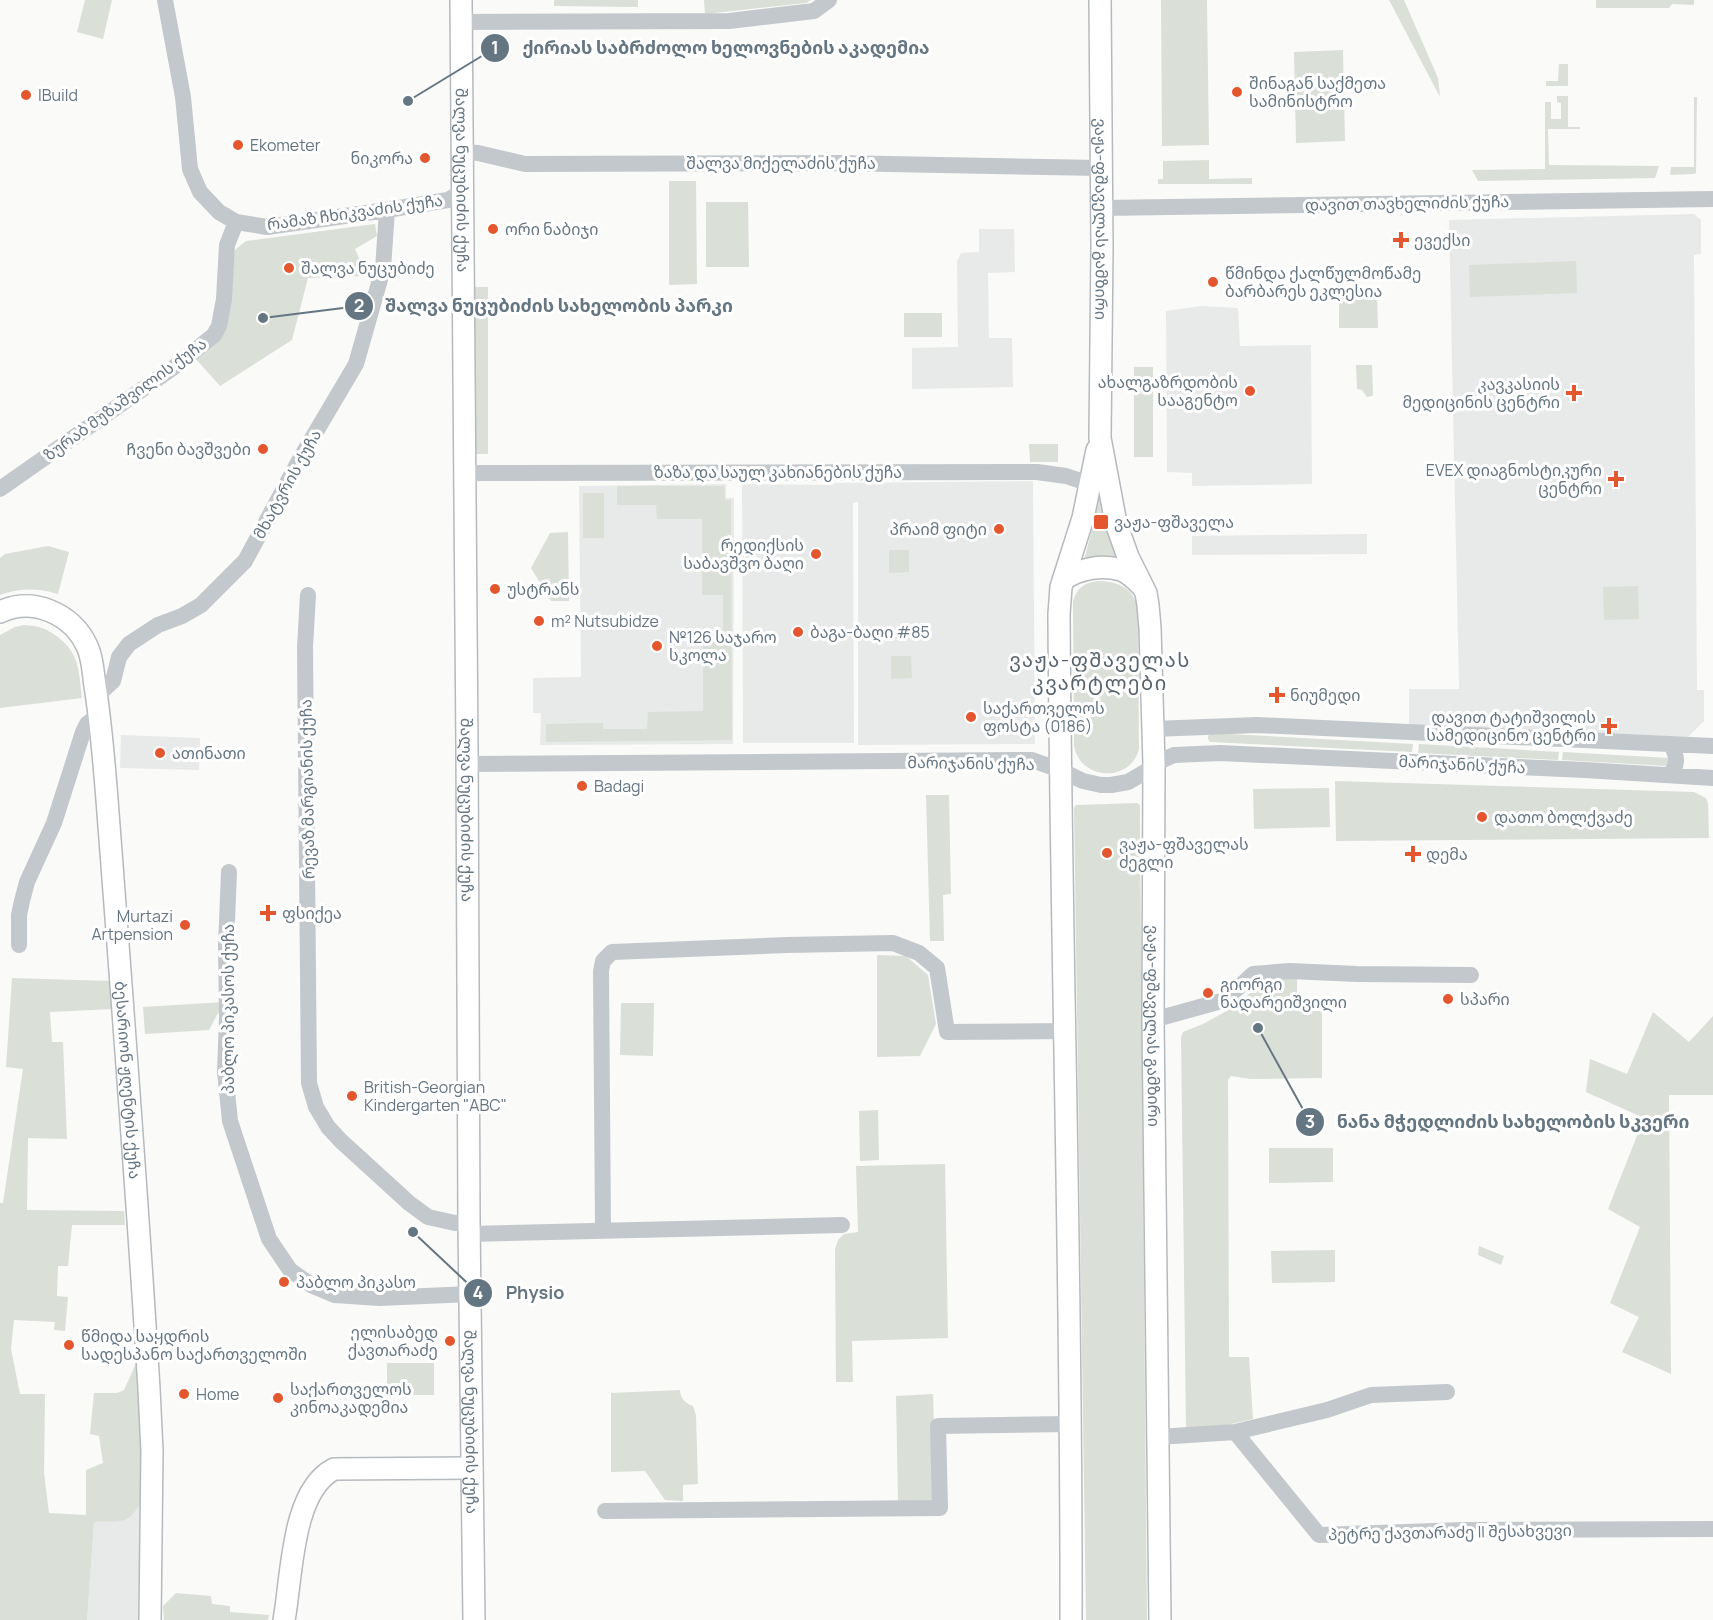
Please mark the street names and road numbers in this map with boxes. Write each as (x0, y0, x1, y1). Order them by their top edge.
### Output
street label: შალვა ნუცუბიძის ქუჩა (451, 88, 474, 272)
street label: ვაჟა-ფშაველას გამზირი (1090, 118, 1113, 320)
street label: შალვა მიქელაძის ქუჩა (686, 152, 876, 174)
street label: რამაზ ჩხიკვაძის ქუჩა (266, 189, 444, 235)
street label: დავით თავხელიძის ქუჩა (1305, 190, 1509, 216)
street label: ზურაბ მუზაშვილის ქუჩა (39, 332, 211, 466)
street label: მხატვრის ქუჩა (248, 425, 326, 543)
street label: ზაზა და საულ კახიანების ქუჩა (654, 461, 902, 483)
street label: რევაზ მარგიანის ქუჩა (294, 699, 320, 879)
street label: შალვა ნუცუბიძის ქუჩა (456, 718, 479, 902)
street label: მარიჯანის ქუჩა (1398, 750, 1526, 778)
street label: მარიჯანის ქუჩა (907, 751, 1035, 775)
street label: პაბლო პიკასოს ქუჩა (217, 924, 239, 1094)
street label: ვაჟა-ფშაველას გამზირი (1142, 925, 1165, 1127)
street label: ბესარიონ ჟღენტის ქუჩა (110, 980, 146, 1180)
street label: შალვა ნუცუბიძის ქუჩა (459, 1330, 484, 1514)
street label: პეტრე ქავთარაძე II შესახვევი (1328, 1519, 1572, 1545)

